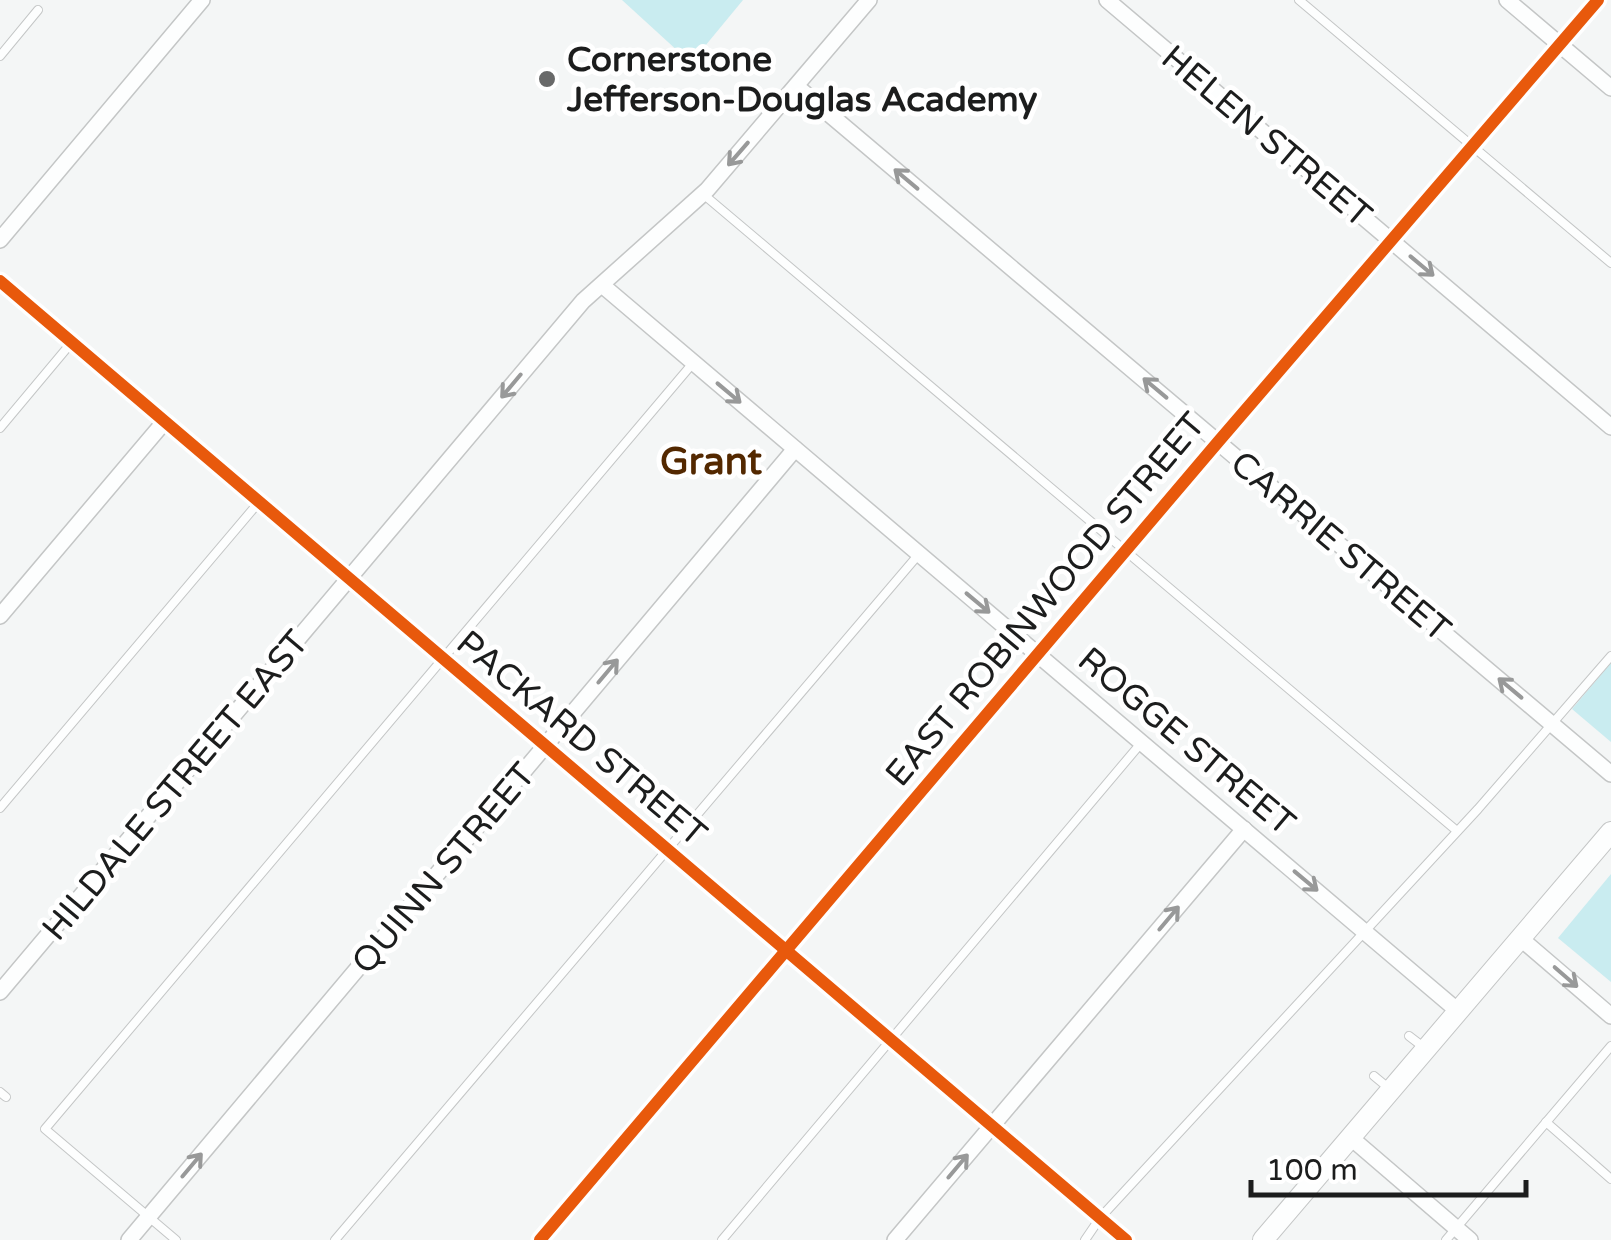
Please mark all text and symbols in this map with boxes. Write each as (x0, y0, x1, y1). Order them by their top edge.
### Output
street label: HELEN STREET (1153, 37, 1380, 237)
place label: Cornerstone Jefferson-Douglas Academy (566, 39, 1037, 121)
marker: Cornerstone Jefferson-Douglas Academy (536, 68, 558, 90)
one-way arrow (727, 141, 749, 167)
one-way arrow (894, 167, 919, 190)
one-way arrow (1408, 255, 1434, 277)
one-way arrow (501, 373, 523, 399)
one-way arrow (1142, 378, 1168, 400)
one-way arrow (716, 382, 742, 404)
street label: EAST ROBINWOOD STREET (877, 404, 1214, 795)
district label: Grant (660, 439, 762, 485)
street label: CARRIE STREET (1222, 443, 1459, 651)
one-way arrow (964, 592, 990, 614)
street label: HILDALE STREET EAST (34, 622, 318, 949)
street label: PACKARD STREET (448, 622, 715, 856)
street label: ROGGE STREET (1069, 639, 1303, 845)
one-way arrow (597, 659, 620, 684)
one-way arrow (1497, 678, 1523, 700)
street label: QUINN STREET (343, 755, 544, 983)
one-way arrow (1293, 869, 1318, 892)
one-way arrow (1157, 906, 1180, 931)
one-way arrow (1552, 966, 1578, 988)
scale bar (1251, 1135, 1526, 1197)
text: 100 m (1266, 1152, 1358, 1189)
one-way arrow (180, 1153, 202, 1179)
one-way arrow (947, 1154, 970, 1179)

